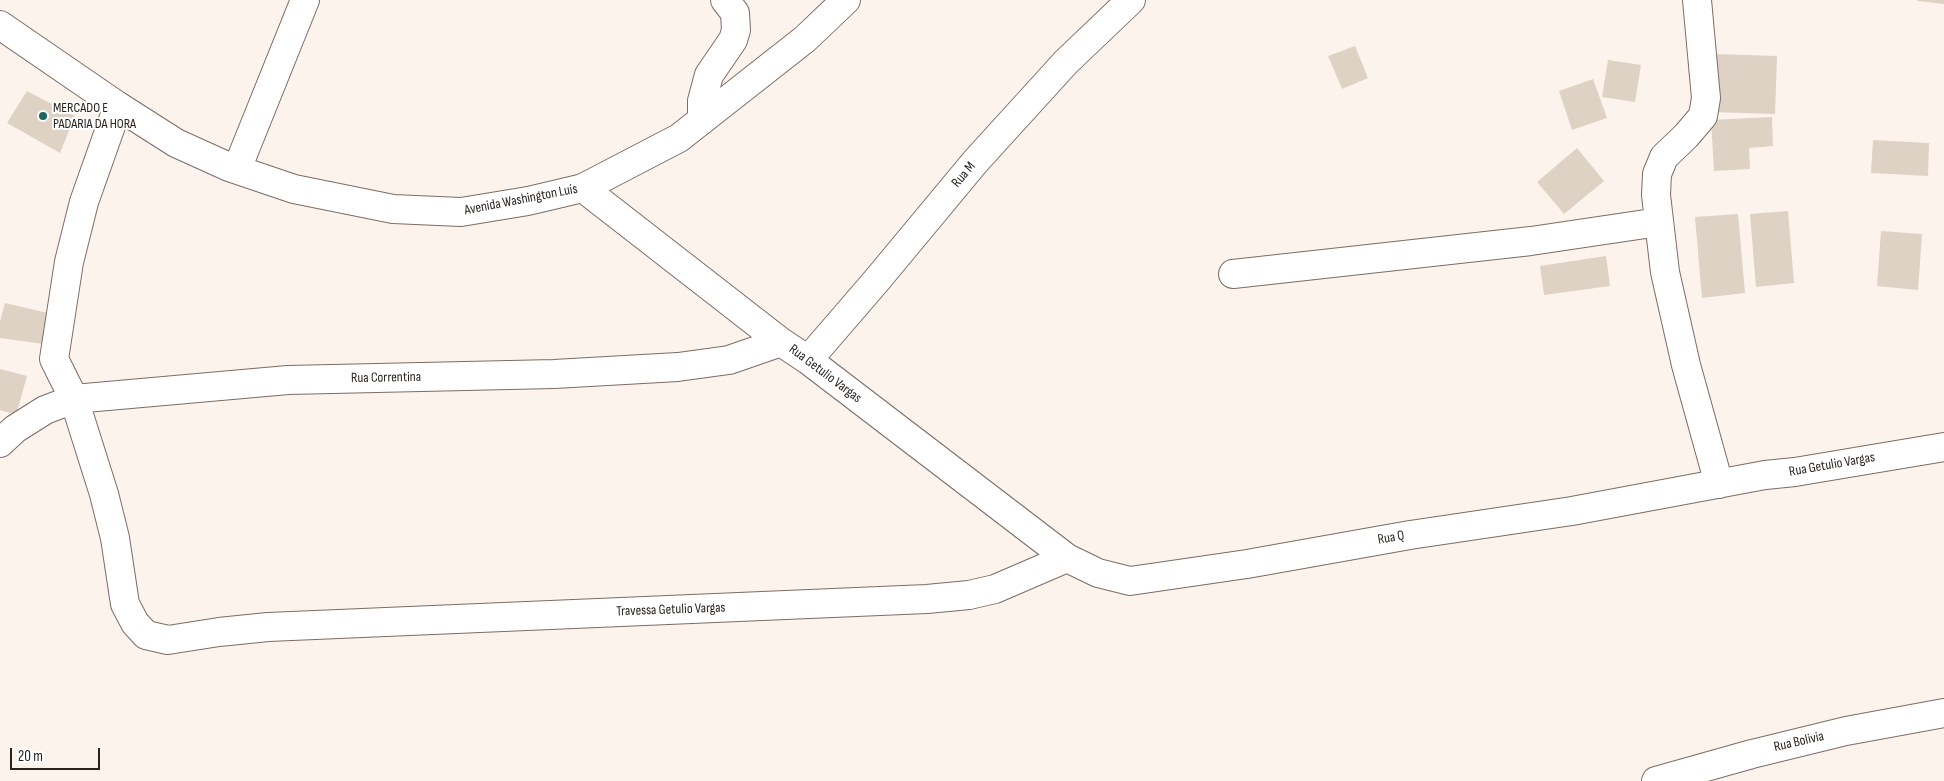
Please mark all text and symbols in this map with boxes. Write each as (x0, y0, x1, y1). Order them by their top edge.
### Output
place label: MERCADO E PADARIA DA HORA (53, 100, 136, 132)
marker: MERCADO E PADARIA DA HORA (37, 110, 49, 122)
street label: Rua M (948, 159, 980, 191)
street label: Avenida Washington Luís (463, 181, 579, 219)
street label: Rua Getulio Vargas (785, 341, 865, 407)
street label: Rua Correntina (351, 369, 421, 387)
street label: Rua Getulio Vargas (1788, 449, 1876, 481)
street label: Rua Q (1376, 527, 1406, 549)
street label: Travessa Getulio Vargas (616, 600, 726, 620)
street label: Rua Bolivia (1772, 728, 1826, 756)
scale bar (12, 738, 102, 770)
text: 20 m (18, 747, 43, 766)

